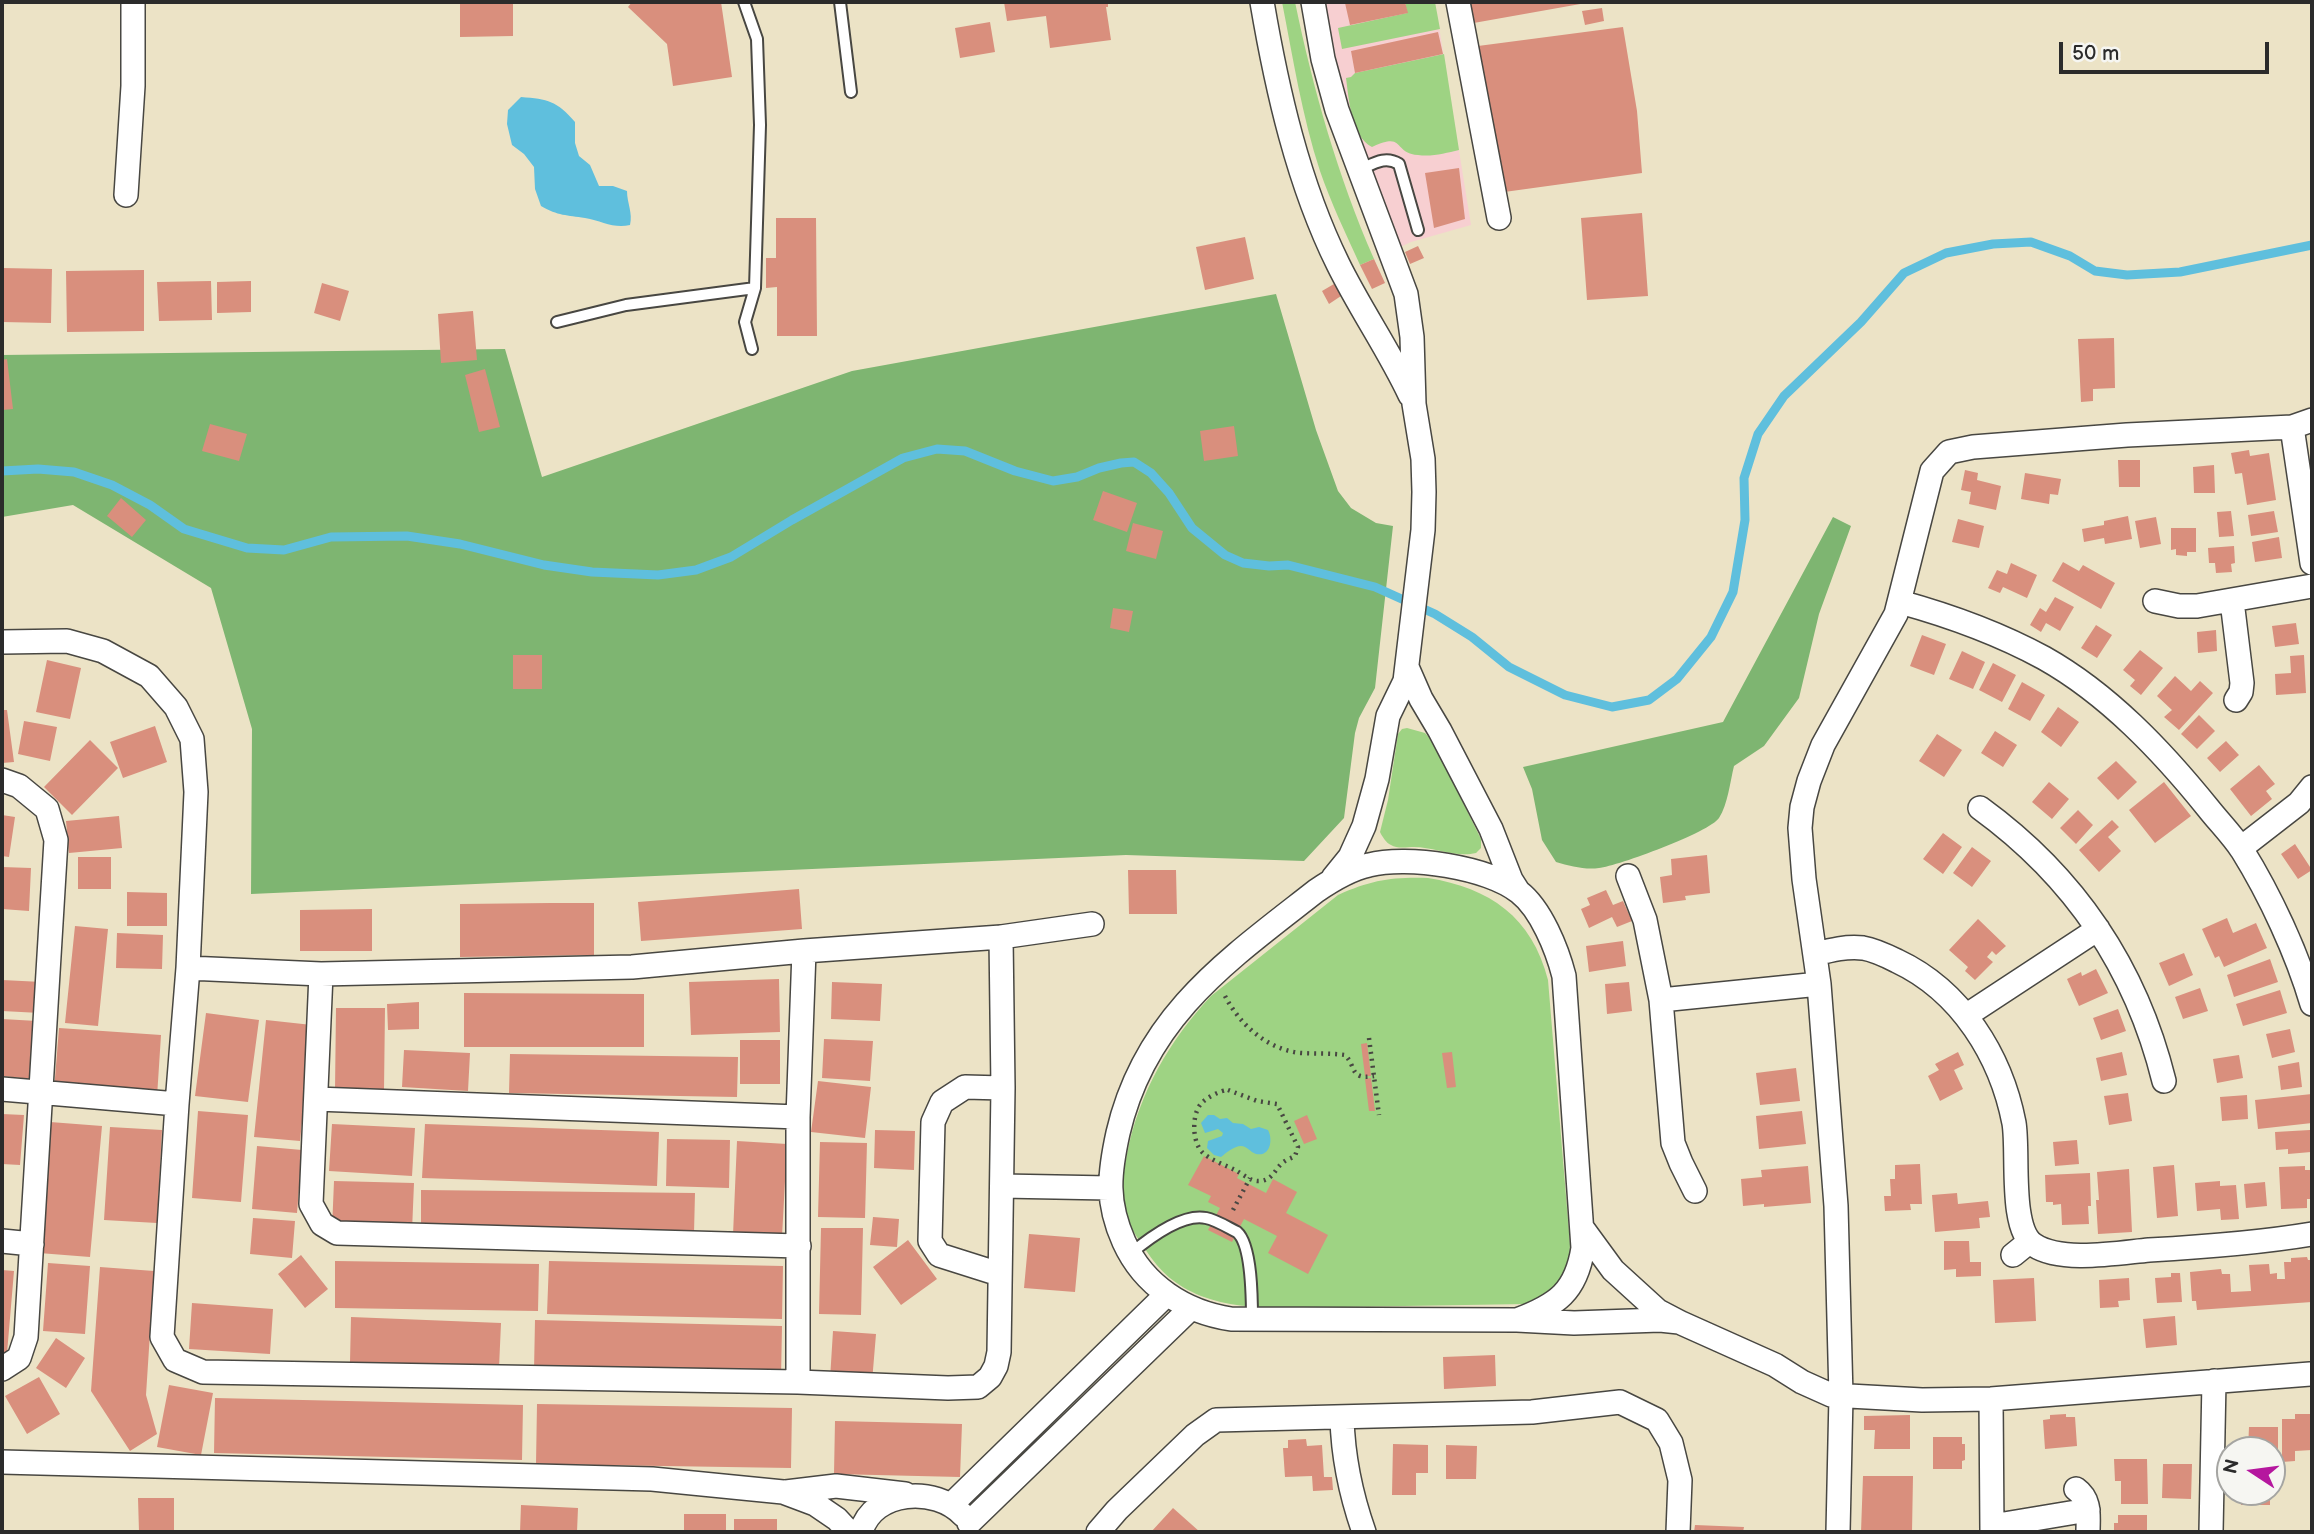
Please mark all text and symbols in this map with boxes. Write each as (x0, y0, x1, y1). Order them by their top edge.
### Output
scale bar (2062, 28, 2272, 72)
text: 50 m (2072, 41, 2119, 66)
north arrow (2216, 1436, 2286, 1506)
text: N (2219, 1457, 2245, 1476)

